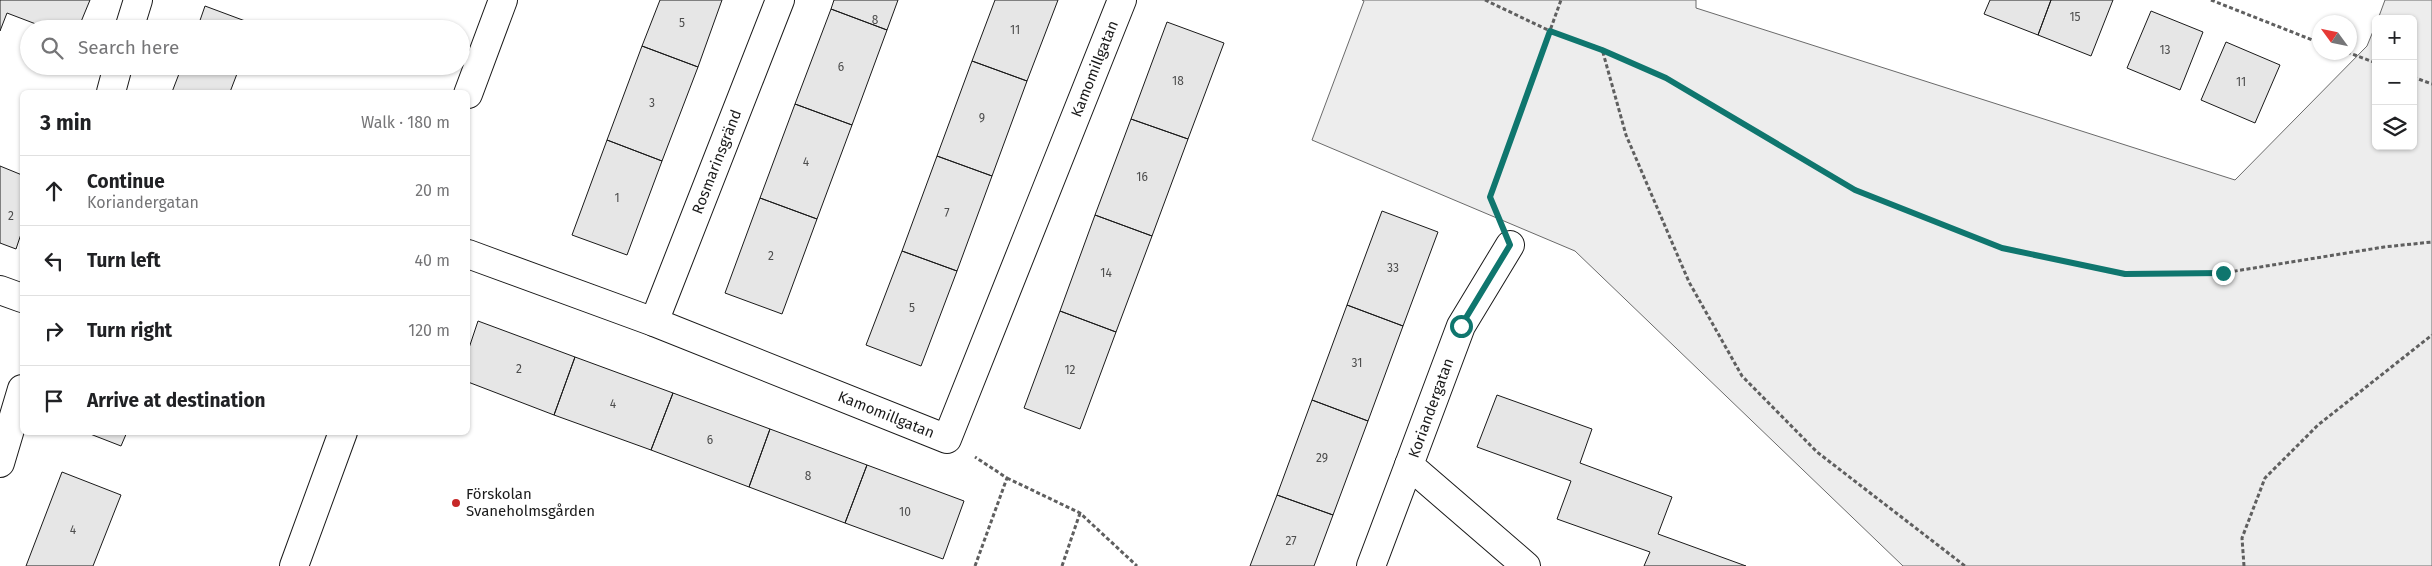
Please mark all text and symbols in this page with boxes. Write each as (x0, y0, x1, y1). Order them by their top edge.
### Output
house number: 15 (2069, 10, 2081, 24)
house number: 8 (872, 13, 879, 27)
north arrow (2312, 15, 2357, 60)
map controls (2372, 15, 2417, 150)
button: + (2372, 15, 2417, 60)
house number: 5 (679, 16, 685, 30)
street label: Kamomillgatan (1067, 18, 1122, 120)
search box (20, 20, 470, 75)
house number: 11 (1010, 23, 1020, 37)
icon: search (38, 34, 66, 62)
text: Search here (78, 36, 179, 59)
house number: 13 (2159, 43, 2171, 57)
house number: 6 (838, 60, 844, 74)
button: − (2372, 60, 2417, 105)
house number: 18 (1172, 74, 1184, 88)
house number: 11 (2236, 75, 2246, 89)
house number: 3 (649, 96, 655, 110)
button: layers (2372, 105, 2417, 150)
street label: Rosmarinsgränd (688, 107, 745, 217)
text: 3 min (40, 110, 92, 136)
house number: 9 (979, 111, 985, 125)
text: Walk · 180 m (361, 113, 450, 132)
house number: 4 (803, 155, 810, 169)
text: Continue (87, 170, 165, 193)
house number: 16 (1136, 170, 1148, 184)
icon: ahead (40, 177, 68, 205)
text: 20 m (415, 181, 450, 200)
house number: 1 (614, 191, 620, 205)
text: Koriandergatan (87, 193, 199, 212)
house number: 7 (944, 206, 950, 220)
house number: 2 (8, 209, 14, 223)
icon: left (40, 247, 68, 275)
text: Turn left (87, 249, 161, 272)
house number: 2 (768, 249, 774, 263)
text: 40 m (415, 251, 450, 270)
house number: 33 (1387, 261, 1399, 275)
route end (2212, 262, 2235, 285)
house number: 14 (1100, 266, 1112, 280)
house number: 5 (909, 301, 915, 315)
route start (1450, 315, 1473, 338)
icon: right (40, 317, 68, 345)
text: Turn right (87, 319, 172, 342)
text: 120 m (408, 321, 450, 340)
house number: 31 (1352, 356, 1362, 370)
street label: Koriandergatan (1405, 356, 1457, 460)
house number: 2 (516, 362, 522, 376)
house number: 12 (1064, 363, 1076, 377)
icon: arrive (40, 387, 68, 415)
street label: Kamomillgatan (835, 387, 937, 442)
text: Arrive at destination (87, 389, 266, 412)
house number: 4 (610, 397, 617, 411)
house number: 6 (707, 433, 713, 447)
house number: 29 (1316, 451, 1328, 465)
house number: 8 (805, 469, 812, 483)
place label: Förskolan Svaneholmsgården (466, 485, 595, 520)
marker: Förskolan Svaneholmsgården (450, 497, 462, 509)
house number: 10 (899, 505, 911, 519)
house number: 4 (70, 523, 77, 537)
house number: 27 (1285, 534, 1297, 548)

